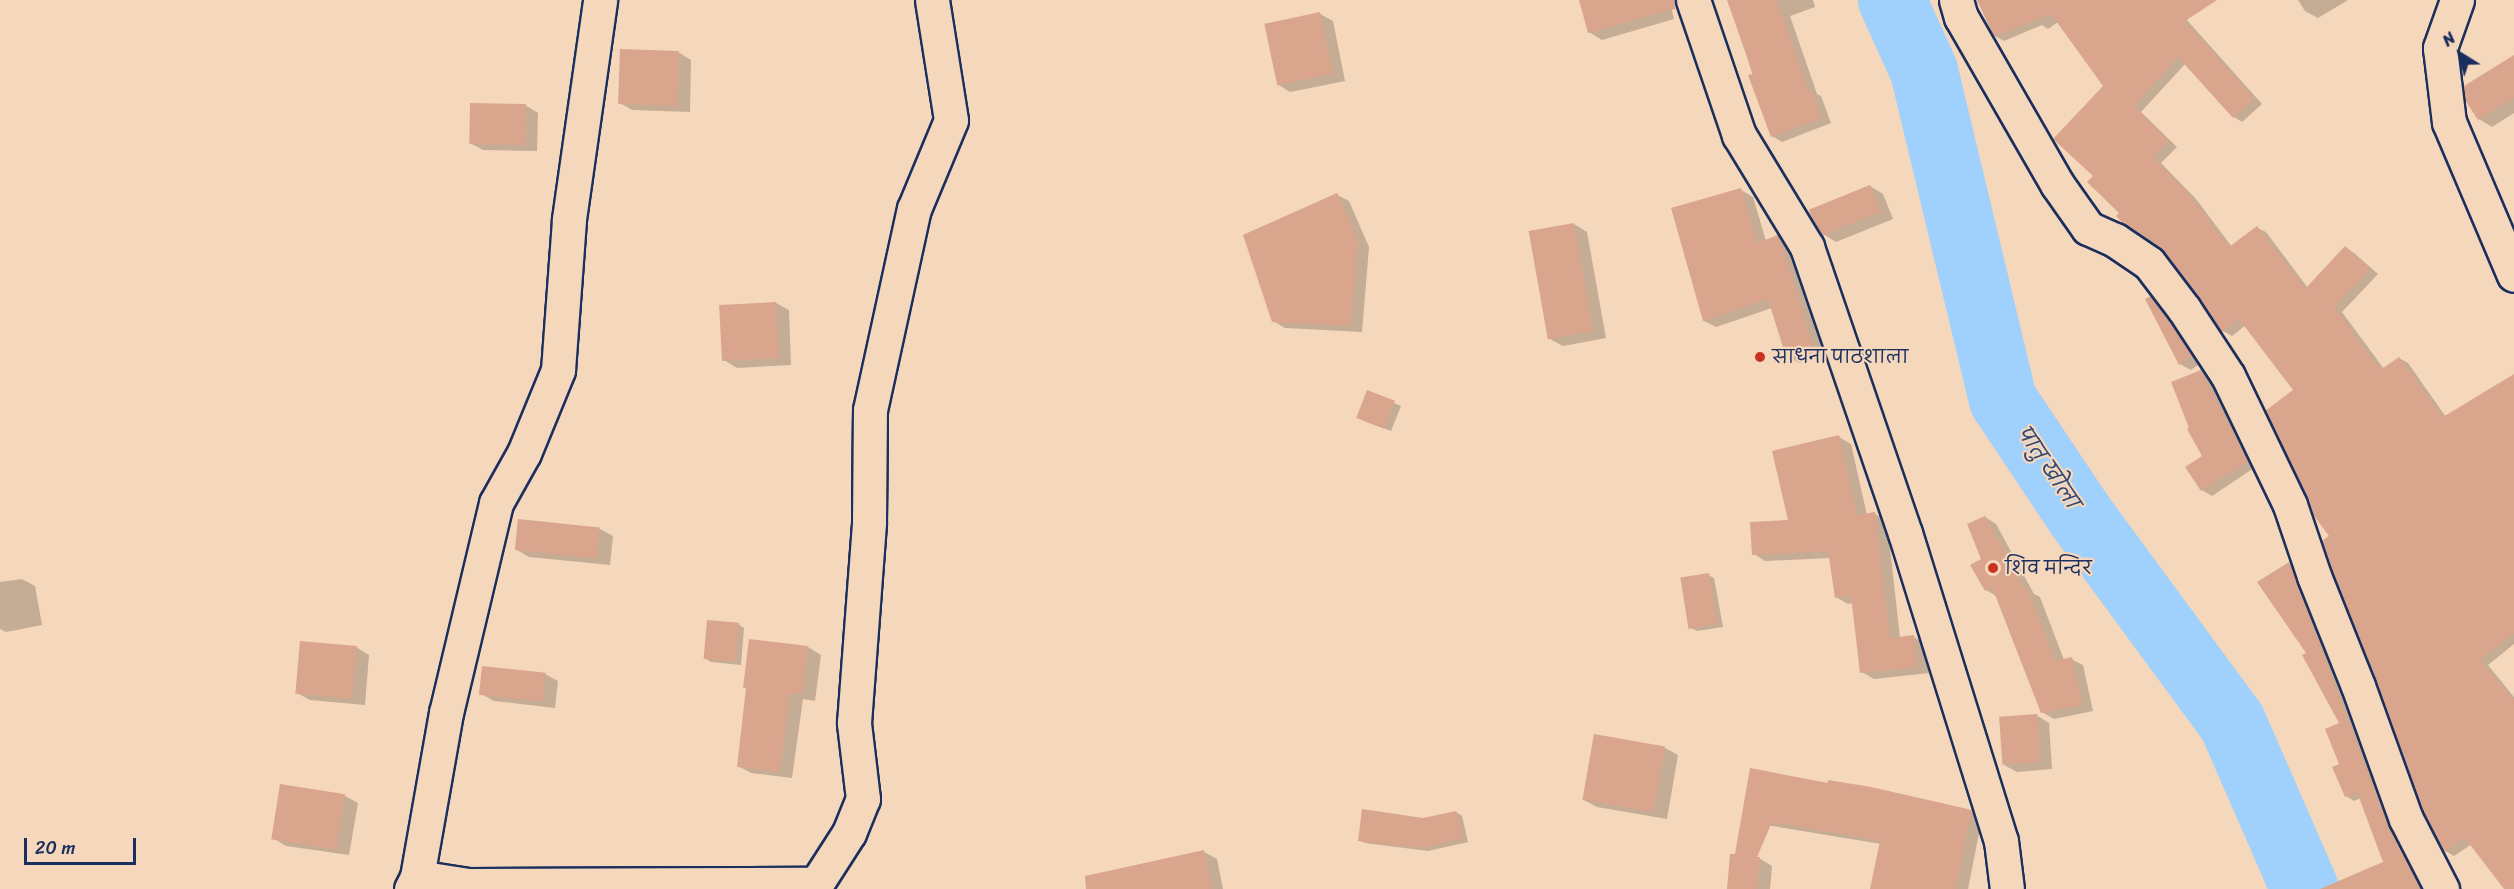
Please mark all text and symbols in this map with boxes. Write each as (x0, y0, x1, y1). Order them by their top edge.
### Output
north arrow (2430, 24, 2490, 84)
text: N (2436, 24, 2462, 54)
place label: साधना पाठशाला (1772, 346, 1908, 368)
marker: साधना पाठशाला (1753, 350, 1767, 364)
water label: पातु खोला (2012, 421, 2084, 513)
place label: शिव मन्दिर (2005, 557, 2092, 579)
marker: शिव मन्दिर (1986, 561, 2000, 575)
scale bar (27, 826, 140, 864)
text: 20 m (35, 832, 75, 864)

